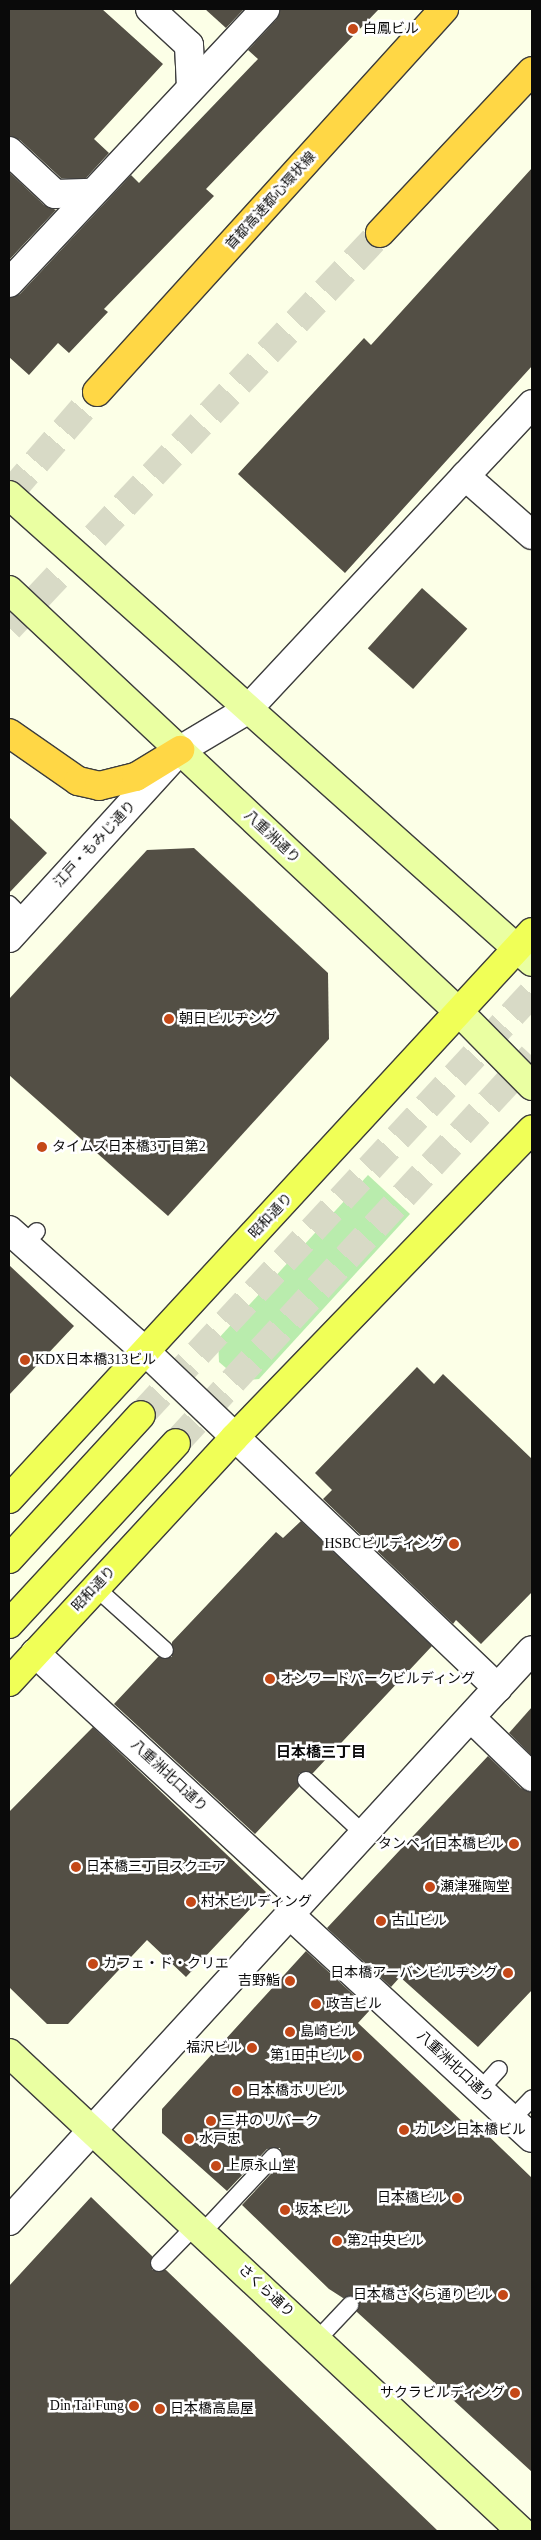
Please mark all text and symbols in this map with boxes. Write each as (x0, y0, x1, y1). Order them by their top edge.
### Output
place label: 白鳳ビル (363, 21, 419, 37)
marker: 白鳳ビル (347, 23, 359, 35)
street label: 首都高速都心環状線 (223, 149, 319, 253)
street label: 江戸・もみじ通り (51, 797, 139, 891)
street label: 八重洲通り (241, 807, 303, 867)
place label: 朝日ビルヂング (179, 1011, 277, 1027)
marker: 朝日ビルヂング (163, 1013, 175, 1025)
place label: タイムズ日本橋3丁目第2 (52, 1139, 206, 1155)
marker: タイムズ日本橋3丁目第2 (36, 1141, 48, 1153)
street label: 昭和通り (246, 1190, 296, 1242)
place label: KDX日本橋313ビル (35, 1352, 156, 1368)
marker: KDX日本橋313ビル (19, 1354, 31, 1366)
place label: HSBCビルディング (323, 1536, 444, 1552)
marker: HSBCビルディング (448, 1538, 460, 1550)
street label: 昭和通り (69, 1563, 119, 1615)
place label: オンワードパークビルディング (280, 1671, 476, 1687)
marker: オンワードパークビルディング (264, 1673, 276, 1685)
street label: 八重洲北口通り (127, 1736, 211, 1816)
district label: 日本橋三丁目 (276, 1744, 366, 1762)
place label: タンペイ日本橋ビル (378, 1836, 504, 1852)
marker: タンペイ日本橋ビル (508, 1838, 520, 1850)
place label: 日本橋三丁目スクエア (86, 1859, 226, 1875)
marker: 日本橋三丁目スクエア (70, 1861, 82, 1873)
place label: 瀬津雅陶堂 (440, 1879, 510, 1895)
marker: 瀬津雅陶堂 (424, 1881, 436, 1893)
place label: 村木ビルディング (201, 1894, 313, 1910)
marker: 村木ビルディング (185, 1896, 197, 1908)
place label: 古山ビル (391, 1913, 447, 1929)
marker: 古山ビル (375, 1915, 387, 1927)
place label: カフェ・ド・クリエ (103, 1956, 229, 1972)
marker: カフェ・ド・クリエ (87, 1958, 99, 1970)
place label: 日本橋アーバンビルヂング (331, 1965, 498, 1981)
marker: 日本橋アーバンビルヂング (502, 1967, 514, 1979)
place label: 吉野鮨 (238, 1973, 280, 1989)
marker: 吉野鮨 (284, 1975, 296, 1987)
place label: 政吉ビル (326, 1996, 382, 2012)
marker: 政吉ビル (310, 1998, 322, 2010)
place label: 島崎ビル (300, 2024, 356, 2040)
marker: 島崎ビル (284, 2026, 296, 2038)
street label: 八重洲北口通り (413, 2027, 497, 2107)
place label: 福沢ビル (186, 2040, 242, 2056)
marker: 福沢ビル (246, 2042, 258, 2054)
place label: 第1田中ビル (270, 2048, 347, 2064)
marker: 第1田中ビル (351, 2050, 363, 2062)
place label: 日本橋ホリビル (247, 2083, 345, 2099)
marker: 日本橋ホリビル (231, 2085, 243, 2097)
place label: 三井のリパーク (221, 2113, 319, 2129)
marker: 三井のリパーク (205, 2115, 217, 2127)
place label: カレン日本橋ビル (414, 2122, 526, 2138)
marker: カレン日本橋ビル (398, 2124, 410, 2136)
place label: 水戸忠 (199, 2131, 241, 2147)
marker: 水戸忠 (183, 2133, 195, 2145)
place label: 上原永山堂 (226, 2158, 296, 2174)
marker: 上原永山堂 (210, 2160, 222, 2172)
place label: 日本橋ビル (377, 2190, 447, 2206)
marker: 日本橋ビル (451, 2192, 463, 2204)
place label: 坂本ビル (295, 2202, 351, 2218)
marker: 坂本ビル (279, 2204, 291, 2216)
place label: 第2中央ビル (347, 2233, 424, 2249)
marker: 第2中央ビル (331, 2235, 343, 2247)
street label: さくら通り (235, 2261, 297, 2321)
place label: 日本橋さくら通りビル (353, 2287, 493, 2303)
marker: 日本橋さくら通りビル (497, 2289, 509, 2301)
place label: サクラビルディング (379, 2385, 505, 2401)
marker: サクラビルディング (509, 2387, 521, 2399)
place label: Din Tai Fung (50, 2398, 124, 2414)
marker: Din Tai Fung (128, 2400, 140, 2412)
place label: 日本橋高島屋 (170, 2401, 254, 2417)
marker: 日本橋高島屋 (154, 2403, 166, 2415)

